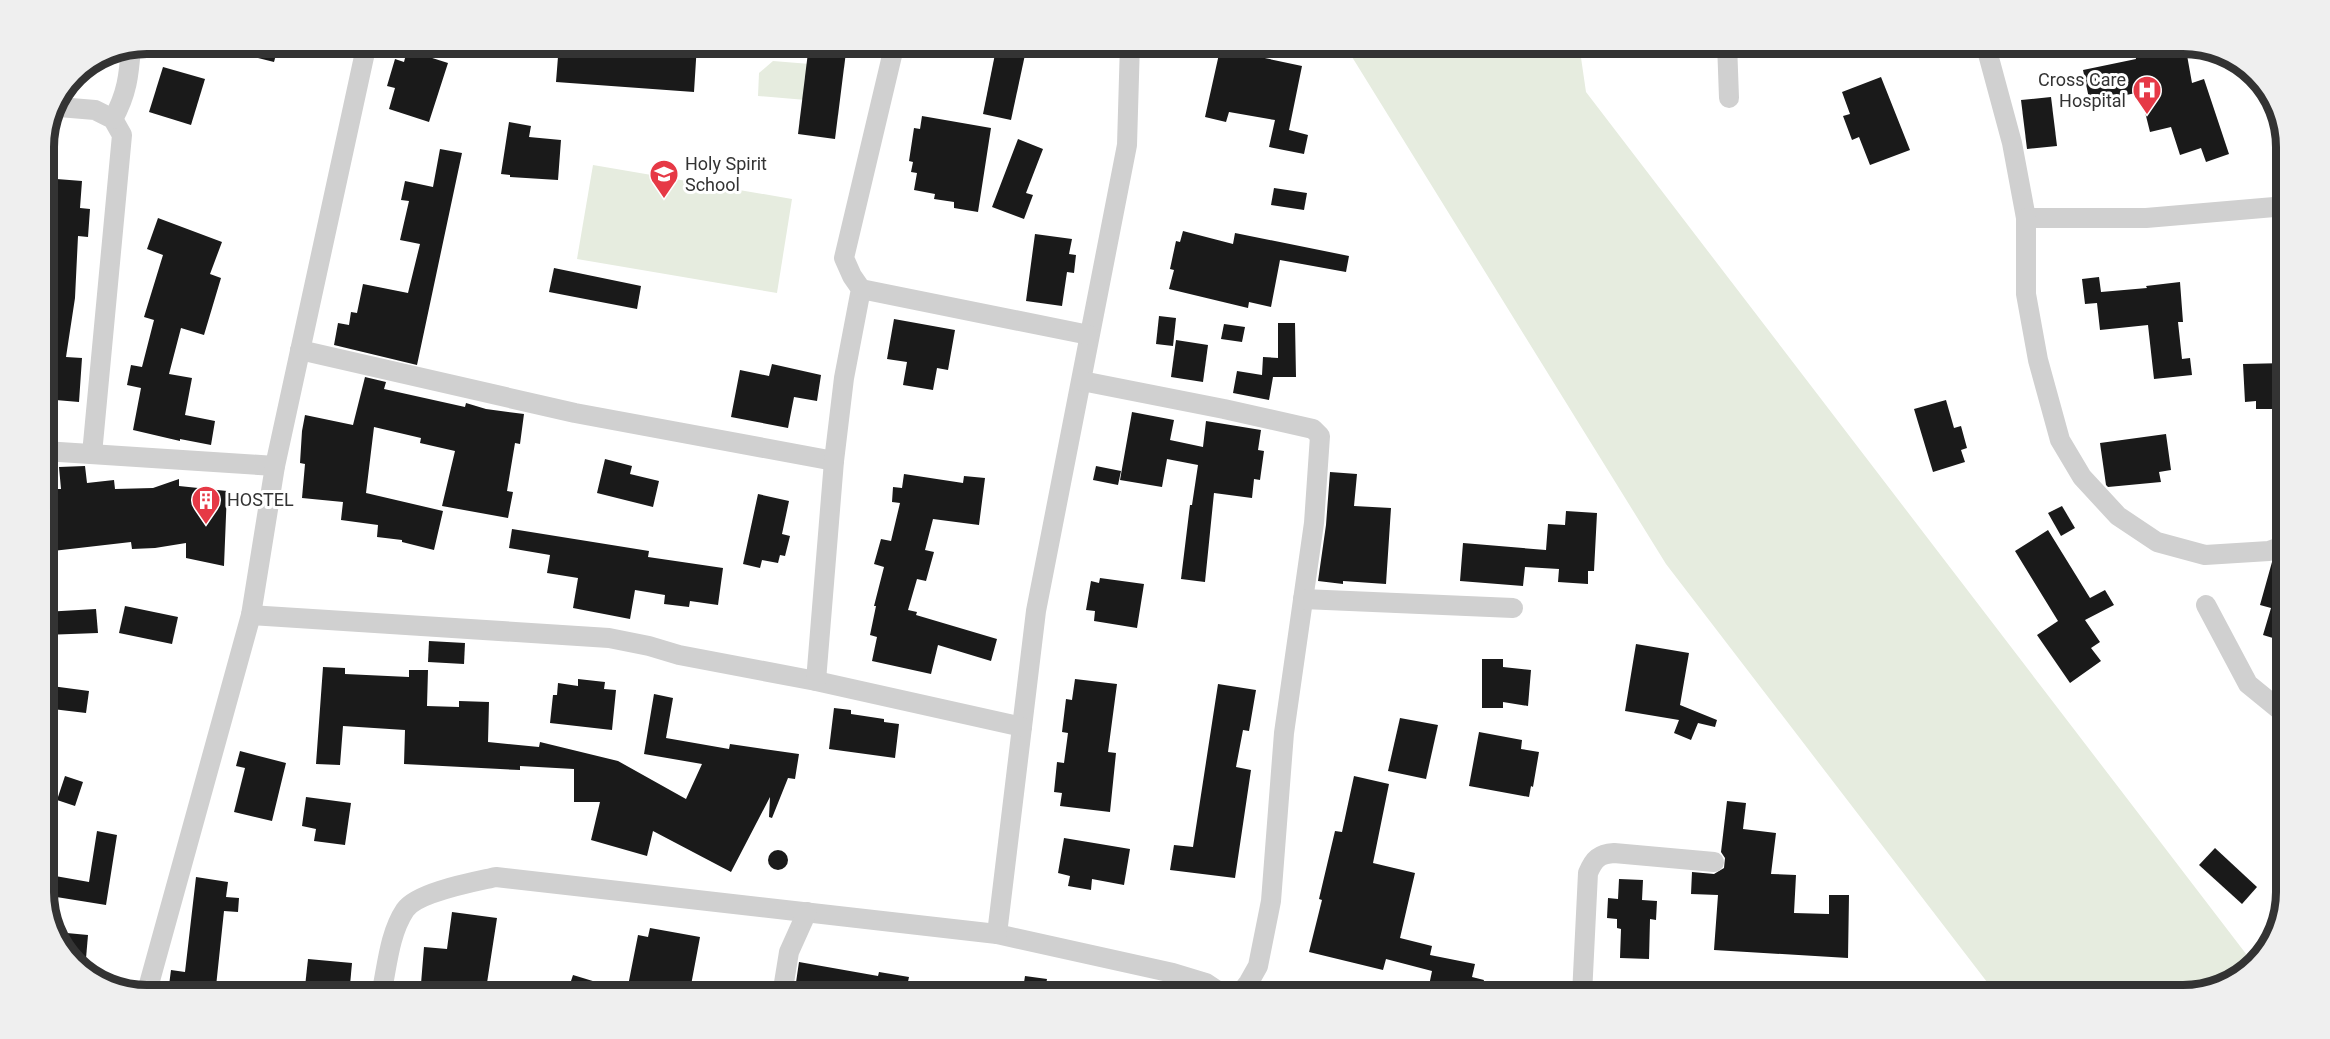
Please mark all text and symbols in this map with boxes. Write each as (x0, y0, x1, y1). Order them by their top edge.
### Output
place label: Cross Care Hospital (2038, 69, 2126, 111)
hospital icon: Cross Care Hospital (2131, 74, 2163, 116)
place label: Holy Spirit School (685, 153, 767, 195)
school or university icon: Holy Spirit School (648, 158, 680, 200)
building icon: HOSTEL (190, 484, 222, 526)
place label: HOSTEL (227, 489, 294, 510)

